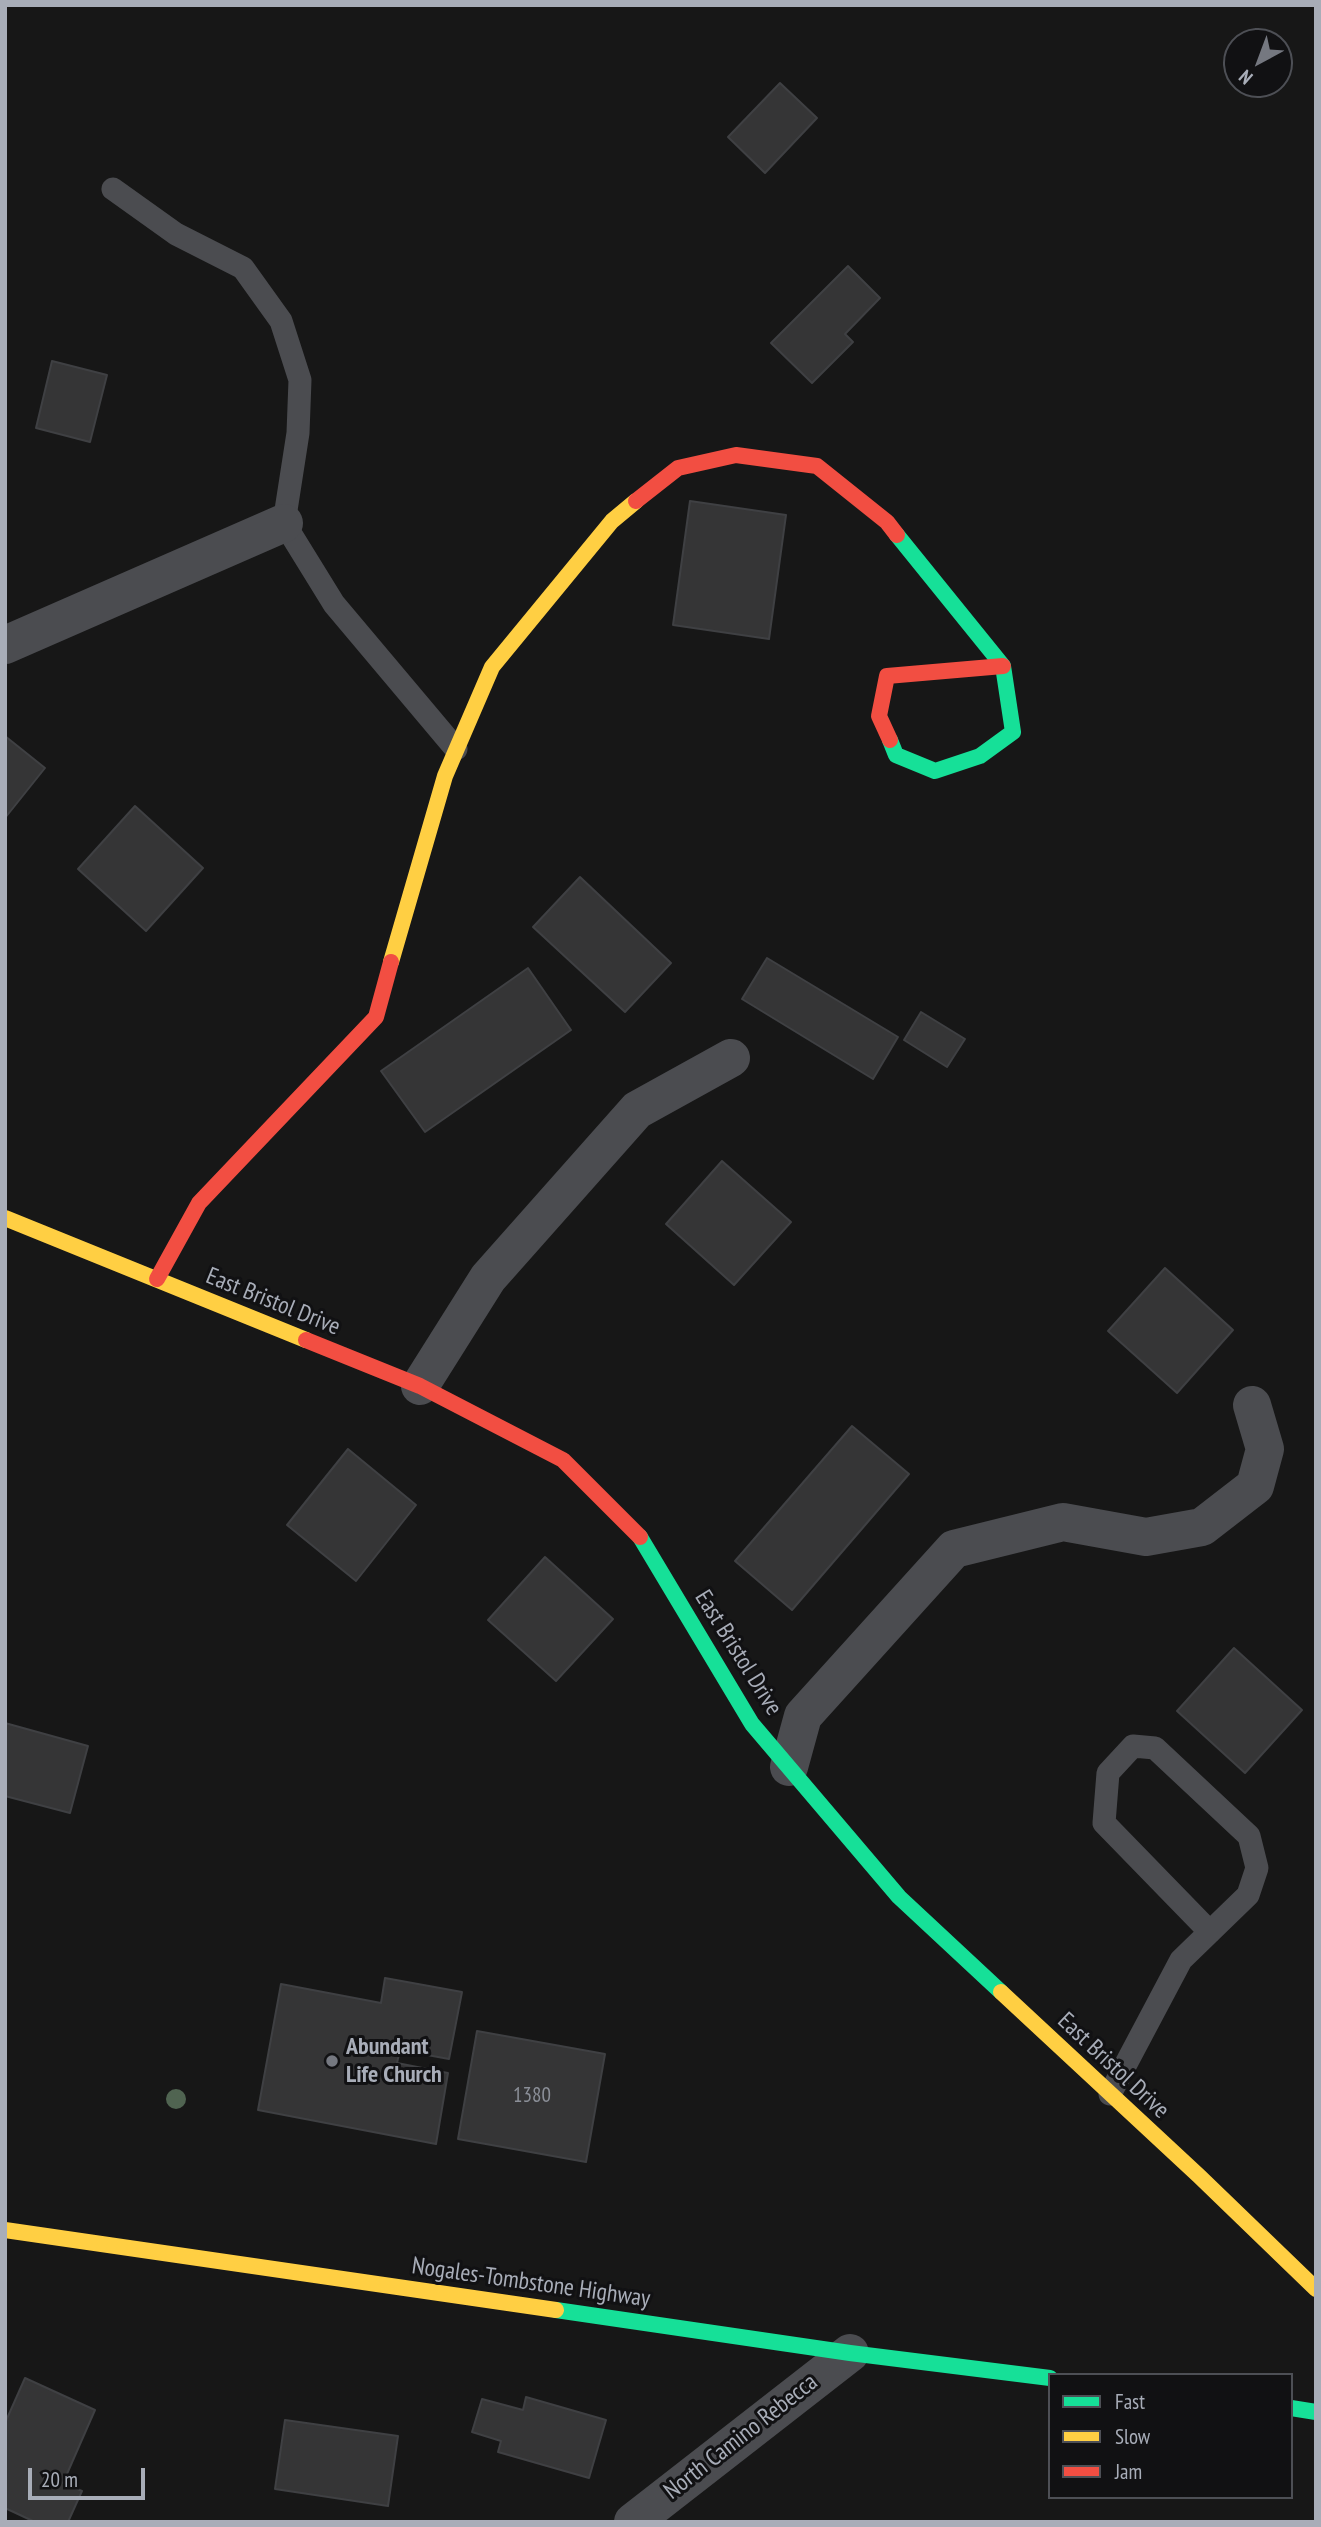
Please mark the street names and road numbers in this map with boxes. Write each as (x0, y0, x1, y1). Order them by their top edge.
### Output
street label: East Bristol Drive (202, 1262, 344, 1342)
street label: East Bristol Drive (688, 1585, 788, 1721)
street label: East Bristol Drive (1051, 2007, 1175, 2125)
street label: Nogales-Tombstone Highway (410, 2252, 652, 2314)
street label: North Camino Rebecca (659, 2368, 823, 2506)

